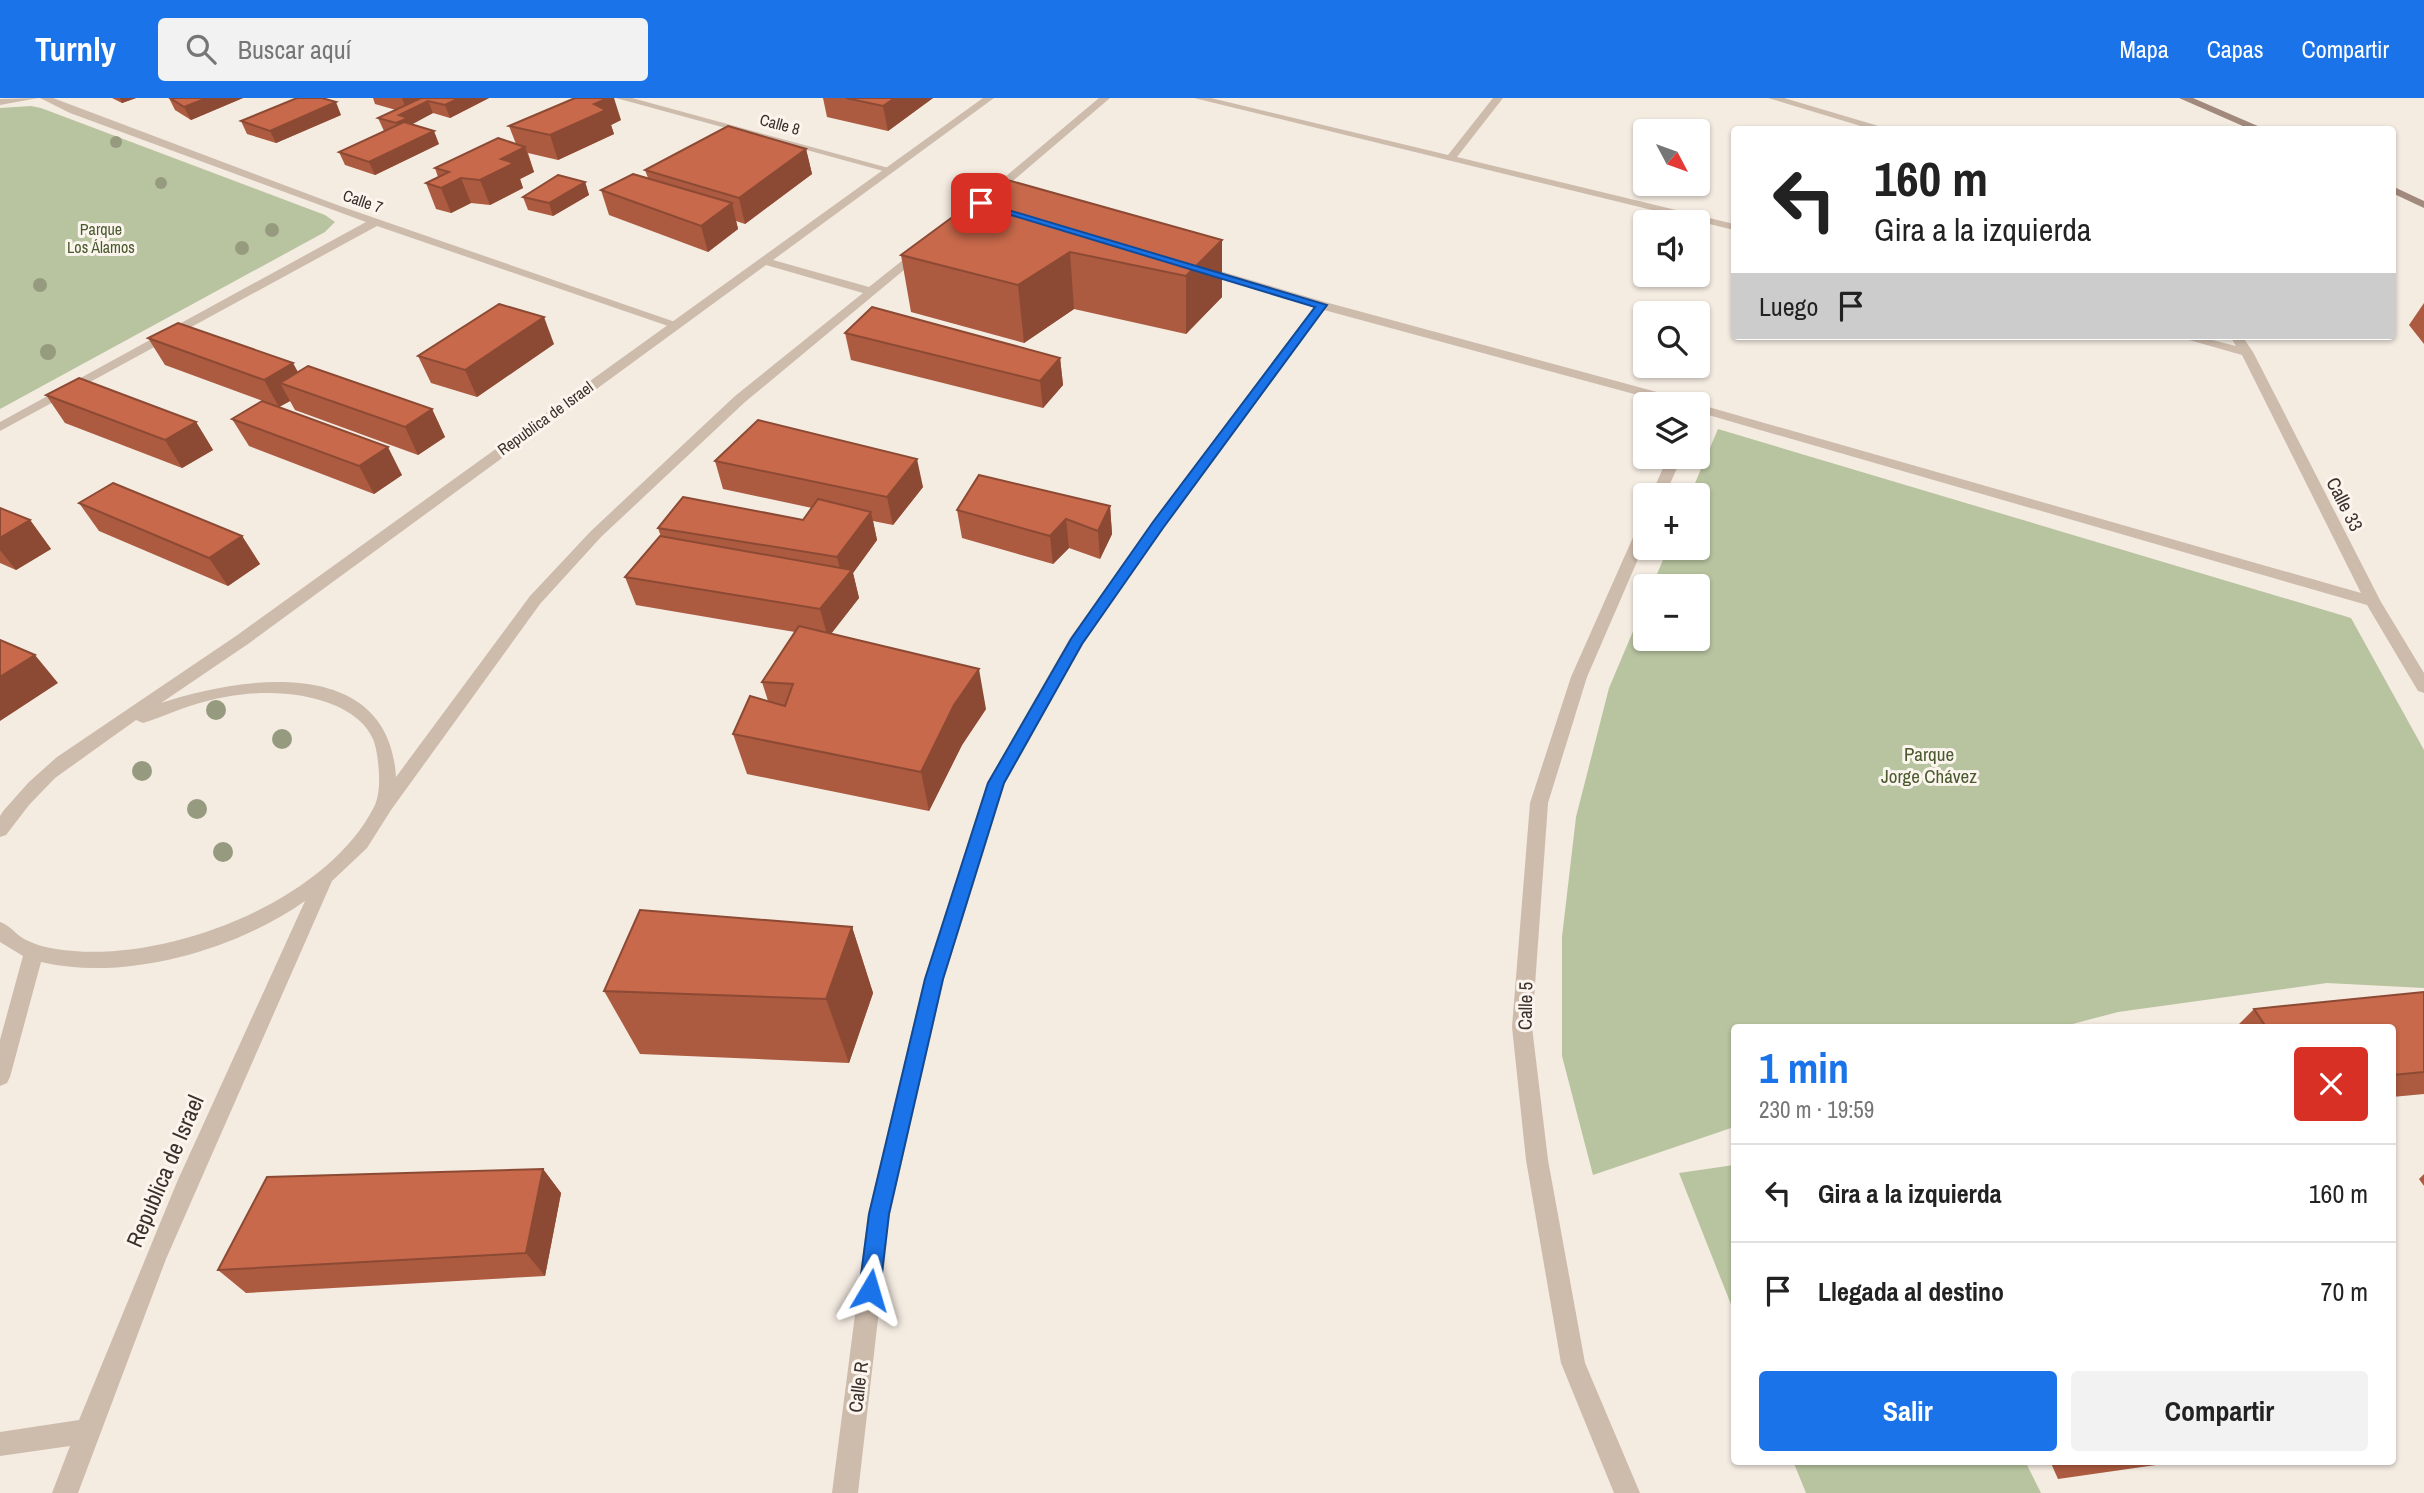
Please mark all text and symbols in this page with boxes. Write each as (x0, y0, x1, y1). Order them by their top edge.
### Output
search box (158, 18, 648, 81)
text: Turnly (35, 27, 116, 71)
icon: search (182, 30, 220, 68)
text: Buscar aquí (238, 32, 352, 67)
text: Mapa (2119, 33, 2169, 65)
text: Capas (2207, 33, 2264, 65)
text: Compartir (2302, 33, 2389, 65)
street label: Calle 8 (757, 108, 803, 140)
north arrow (1633, 119, 1710, 196)
map controls (1633, 119, 1710, 651)
text: 160 m (1874, 145, 1988, 211)
icon: left (1759, 154, 1850, 245)
pin (951, 173, 1011, 233)
street label: Calle 7 (340, 184, 386, 218)
icon: arrive (962, 184, 1000, 222)
text: Gira a la izquierda (1874, 208, 2091, 251)
button: sound (1633, 210, 1710, 287)
park label: Parque Los Álamos (67, 218, 135, 258)
icon: arrive (1832, 287, 1870, 325)
text: Luego (1759, 289, 1818, 324)
button: search (1633, 301, 1710, 378)
street label: Republica de Israel (493, 376, 597, 460)
button: layers (1633, 392, 1710, 469)
street label: Calle 33 (2320, 473, 2370, 535)
button: + (1633, 483, 1710, 560)
button: − (1633, 574, 1710, 651)
park label: Parque Jorge Chávez (1881, 741, 1977, 789)
street label: Calle 5 (1512, 981, 1538, 1030)
text: 1 min (1759, 1040, 1849, 1096)
button: close (2294, 1047, 2368, 1121)
street label: Republica de Israel (119, 1090, 211, 1252)
text: 230 m · 19:59 (1759, 1094, 1874, 1125)
icon: left (1759, 1174, 1797, 1212)
text: Gira a la izquierda (1818, 1176, 2002, 1211)
text: 160 m (2309, 1176, 2368, 1211)
position arrow (833, 1253, 907, 1327)
icon: arrive (1759, 1272, 1797, 1310)
text: Llegada al destino (1818, 1274, 2004, 1309)
text: 70 m (2321, 1274, 2368, 1309)
street label: Calle R (842, 1360, 874, 1414)
button: Salir (1759, 1371, 2057, 1451)
button: Compartir (2071, 1371, 2368, 1451)

